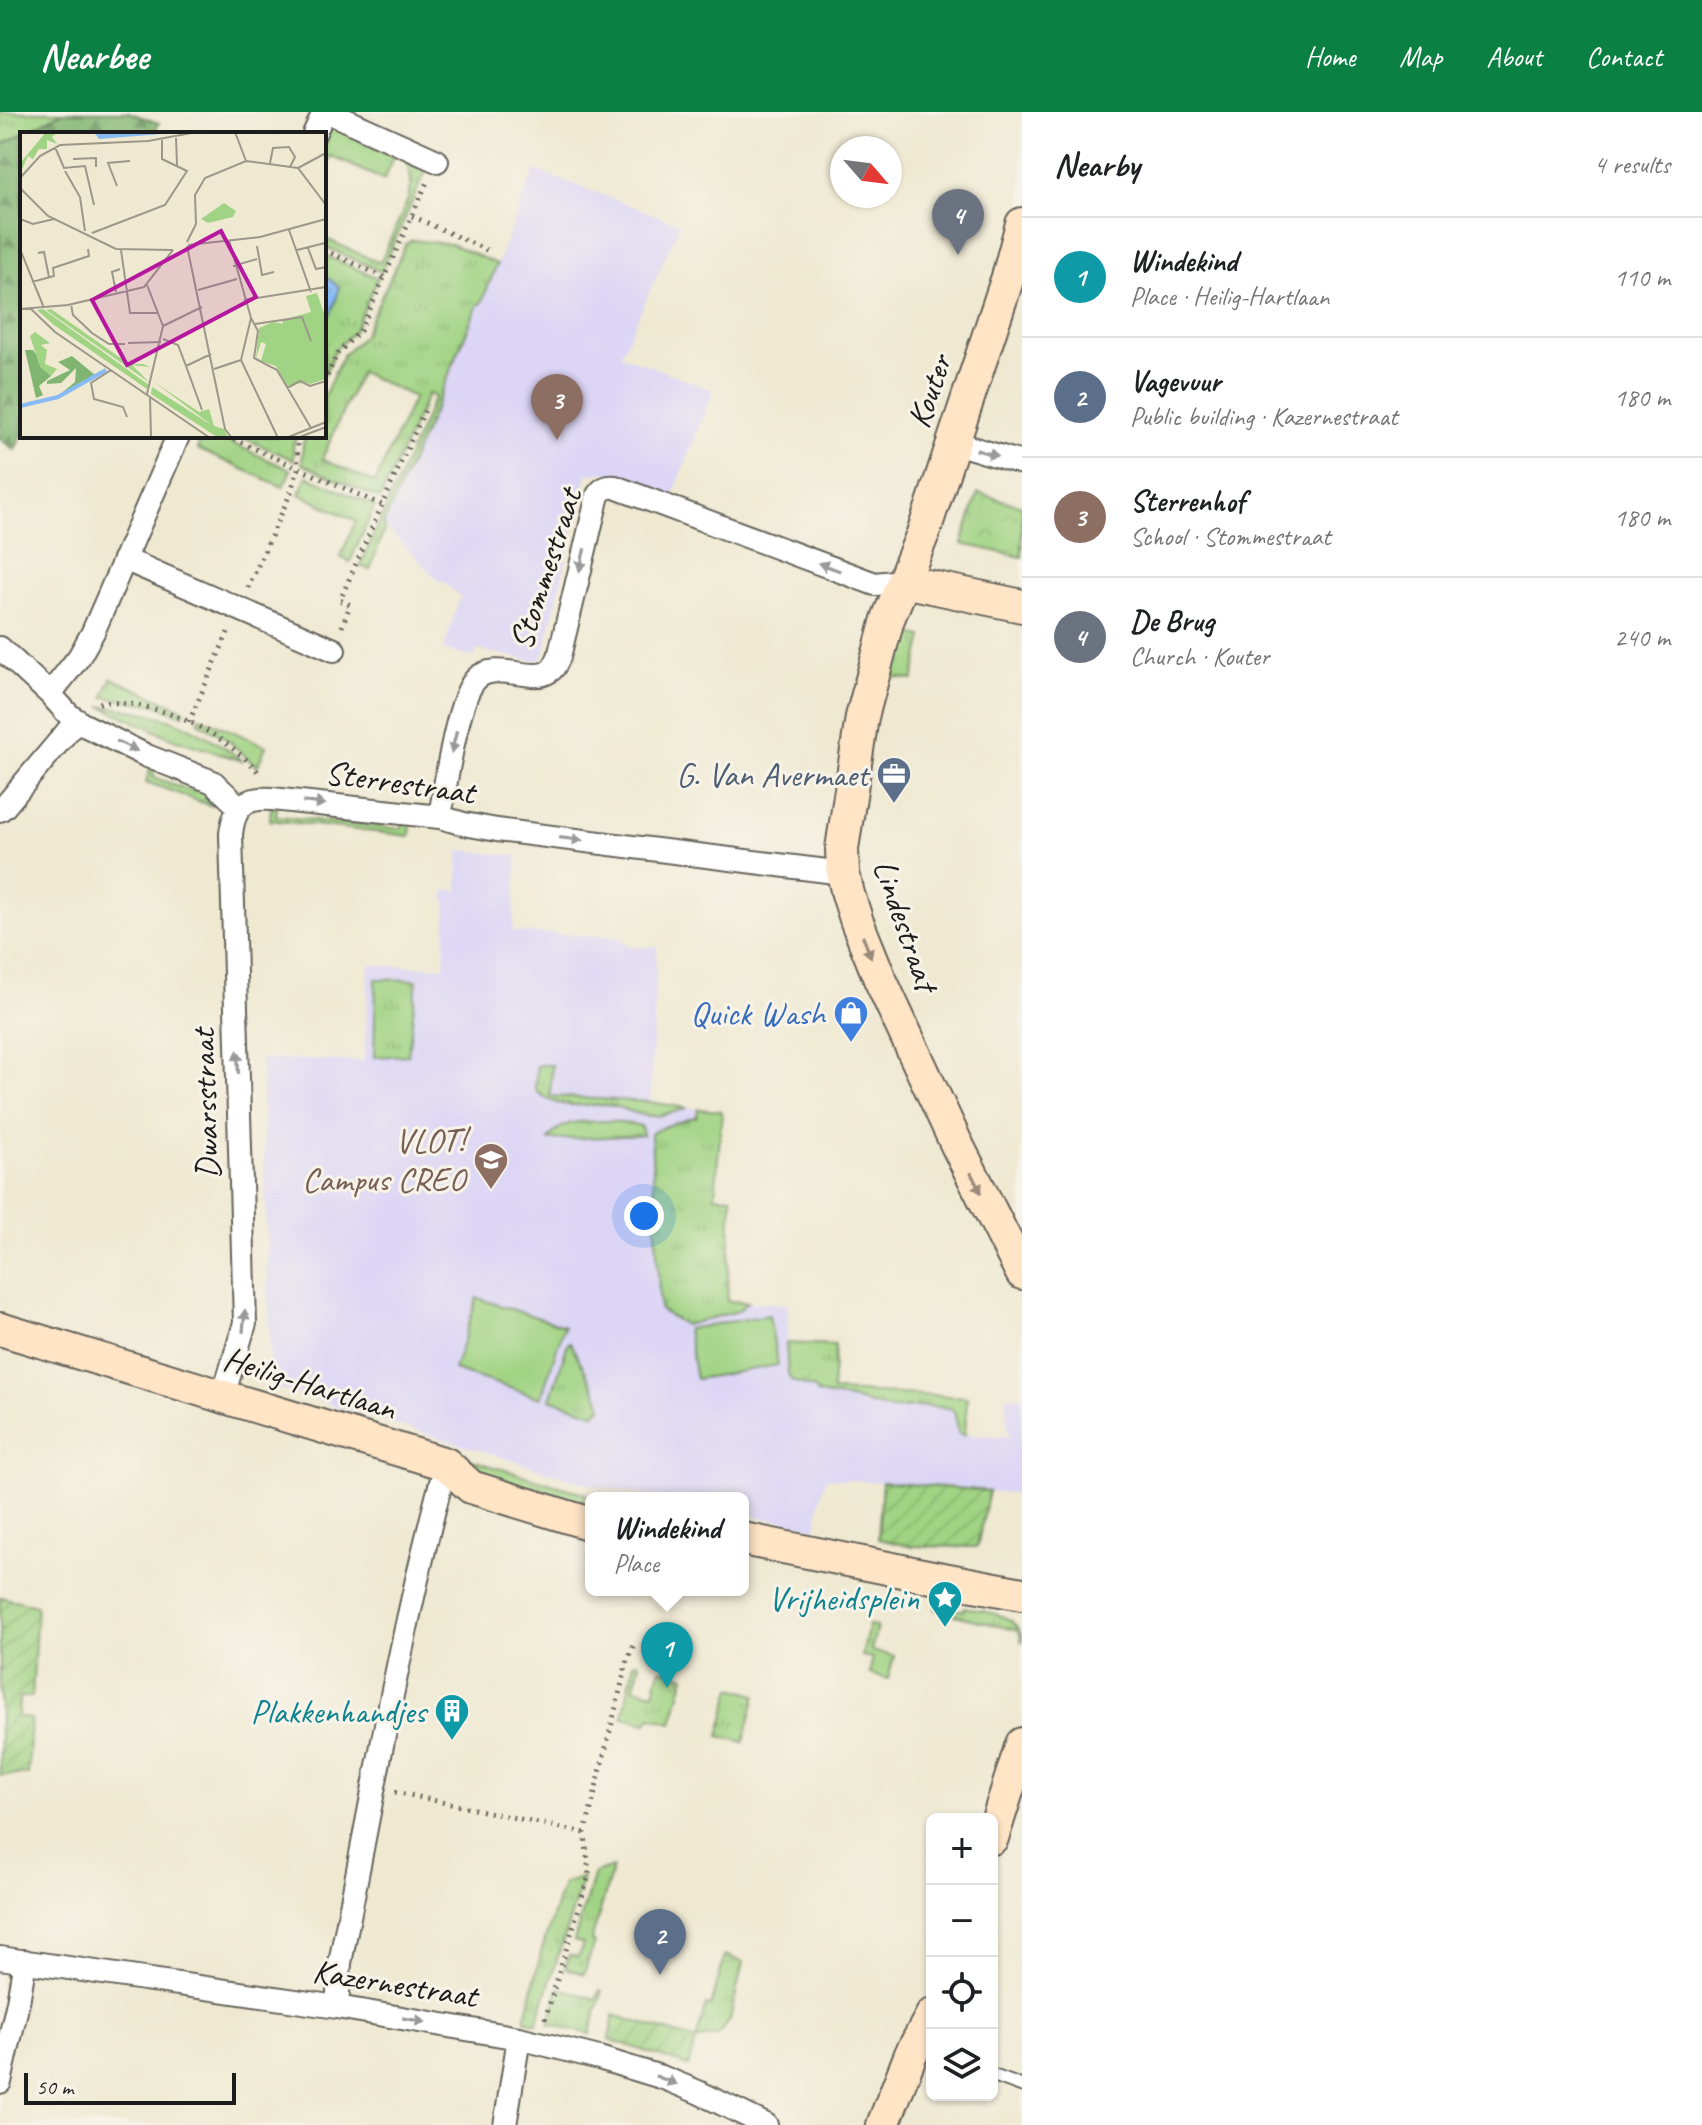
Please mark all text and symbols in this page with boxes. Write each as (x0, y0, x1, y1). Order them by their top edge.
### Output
text: Nearbee (40, 33, 148, 80)
text: Home (1305, 39, 1355, 74)
text: Map (1399, 39, 1442, 74)
text: About (1486, 39, 1542, 74)
text: Contact (1586, 39, 1662, 74)
inset map (20, 132, 326, 438)
north arrow (830, 136, 902, 208)
text: Nearby (1054, 143, 1140, 186)
text: 4 results (1594, 148, 1670, 181)
pin: 4 (932, 189, 984, 255)
text: Windekind (1130, 242, 1237, 280)
text: 1 (1074, 261, 1086, 294)
text: 110 m (1614, 261, 1670, 294)
text: Place · Heilig-Hartlaan (1130, 280, 1329, 313)
street label: Kouter (897, 346, 962, 433)
text: Vagevuur (1130, 362, 1220, 400)
pin: 3 (531, 374, 583, 440)
text: 2 (1074, 381, 1086, 414)
text: 180 m (1614, 381, 1670, 414)
text: Public building · Kazernestraat (1130, 400, 1398, 433)
one-way arrow (975, 447, 1000, 459)
street label: Stommestraat (499, 480, 592, 655)
text: Sterrenhof (1130, 482, 1245, 520)
text: 3 (1074, 501, 1086, 534)
text: 180 m (1614, 501, 1670, 534)
text: School · Stommestraat (1130, 520, 1331, 553)
one-way arrow (575, 548, 588, 573)
one-way arrow (816, 560, 840, 573)
text: De Brug (1130, 602, 1214, 640)
text: 4 (1074, 621, 1086, 654)
text: 240 m (1614, 621, 1670, 654)
text: Church · Kouter (1130, 640, 1269, 673)
one-way arrow (447, 729, 460, 754)
one-way arrow (116, 739, 139, 753)
street label: Sterrestraat (323, 750, 481, 814)
place label: G. Van Avermaet (676, 753, 872, 796)
office icon: G. Van Avermaet (875, 755, 913, 805)
one-way arrow (302, 797, 327, 810)
one-way arrow (559, 833, 584, 846)
street label: Lindestraat (864, 854, 950, 1001)
one-way arrow (861, 935, 874, 959)
place label: Quick Wash (690, 992, 827, 1035)
shop icon: Quick Wash (832, 994, 870, 1044)
street label: Dwarsstraat (181, 1024, 229, 1180)
one-way arrow (232, 1049, 245, 1074)
place label: VLOT! Campus CREO (302, 1119, 472, 1201)
school or university icon: VLOT! Campus CREO (472, 1141, 510, 1191)
one-way arrow (970, 1171, 983, 1194)
your location (624, 1196, 664, 1236)
one-way arrow (237, 1309, 250, 1334)
street label: Heilig-Hartlaan (219, 1336, 403, 1430)
popup (585, 1492, 749, 1596)
text: Windekind (613, 1509, 721, 1547)
text: Place (613, 1547, 659, 1580)
place label: Vrijheidsplein (768, 1577, 920, 1620)
place icon: Vrijheidsplein (926, 1579, 964, 1629)
pin: 1 (641, 1622, 693, 1688)
place label: Plakkenhandjes (250, 1690, 429, 1733)
building icon: Plakkenhandjes (433, 1692, 471, 1742)
map controls (926, 1813, 998, 2101)
button: + (926, 1813, 998, 1885)
button: − (926, 1885, 998, 1957)
pin: 2 (634, 1909, 686, 1975)
street label: Kazernestraat (310, 1949, 484, 2018)
button: locate (926, 1957, 998, 2029)
one-way arrow (401, 2014, 426, 2026)
button: layers (926, 2029, 998, 2101)
scale bar (24, 2069, 236, 2105)
text: 50 m (36, 2073, 73, 2101)
one-way arrow (654, 2074, 678, 2087)

